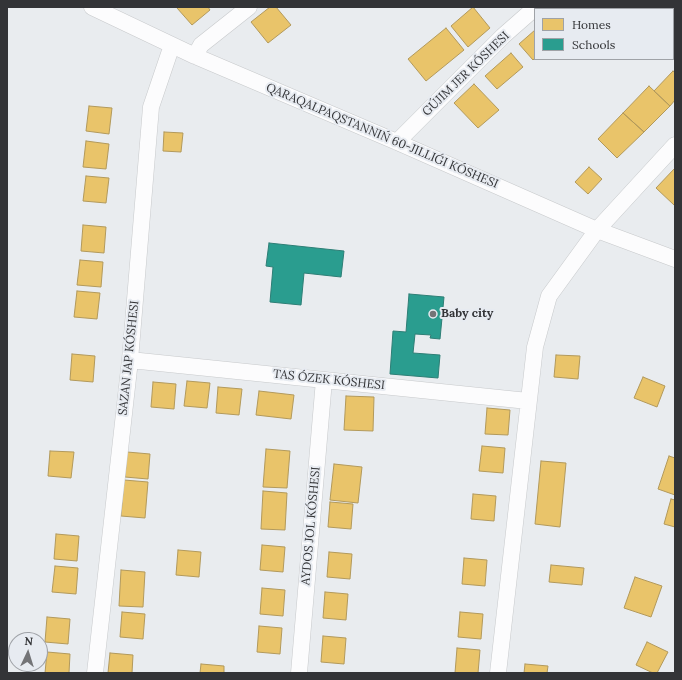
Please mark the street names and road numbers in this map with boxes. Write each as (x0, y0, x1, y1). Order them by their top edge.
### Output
street label: GÚJIM JER KÓSHESI (420, 29, 512, 119)
street label: QARAQALPAQSTANNIŃ 60-JILLIǴI KÓSHESI (264, 80, 500, 192)
street label: SAZAN JAP KÓSHESI (116, 300, 142, 416)
street label: TAS ÓZEK KÓSHESI (272, 367, 386, 393)
street label: AYDOS JOL KÓSHESI (299, 466, 323, 586)

